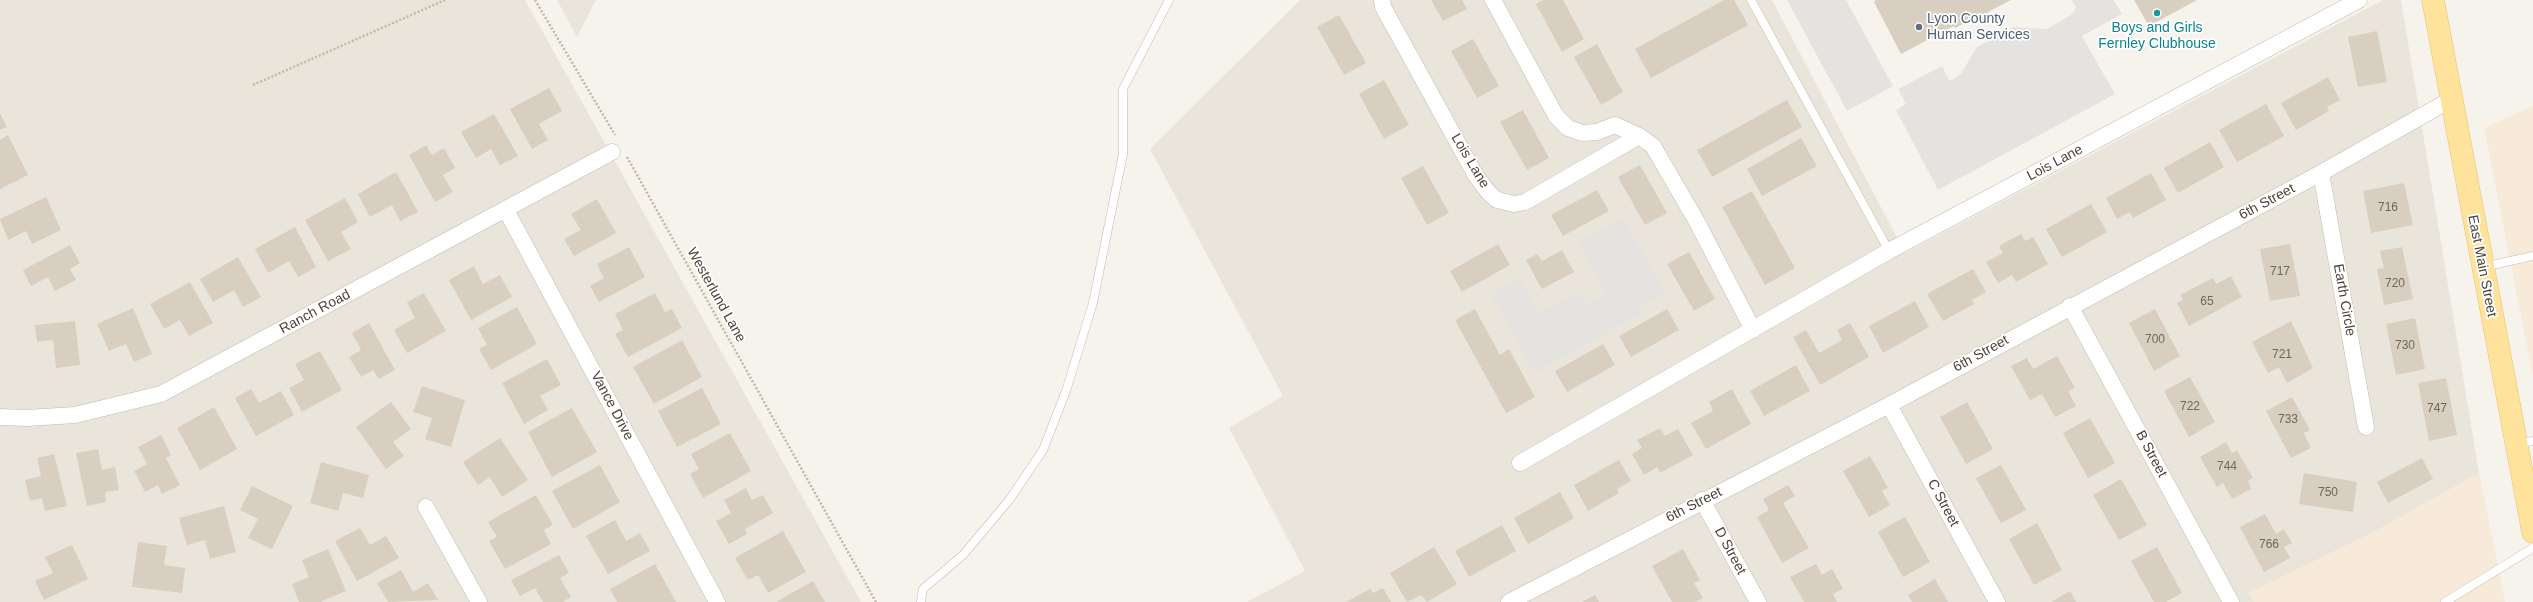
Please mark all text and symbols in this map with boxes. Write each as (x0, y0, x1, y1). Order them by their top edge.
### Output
marker: Boys and Girls Fernley Clubhouse (2152, 8, 2162, 18)
place label: Lyon County Human Services (1927, 11, 2030, 44)
place label: Boys and Girls Fernley Clubhouse (2098, 20, 2216, 52)
marker: Lyon County Human Services (1914, 22, 1924, 32)
street label: Lois Lane (1447, 131, 1493, 191)
street label: Lois Lane (2024, 141, 2086, 185)
street label: 6th Street (2236, 180, 2298, 224)
house number: 716 (2378, 201, 2398, 215)
street label: East Main Street (2464, 214, 2500, 318)
street label: Westerlund Lane (683, 245, 749, 345)
street label: Earth Circle (2329, 263, 2359, 337)
house number: 717 (2270, 265, 2290, 279)
house number: 720 (2385, 277, 2405, 291)
street label: Ranch Road (277, 286, 353, 338)
house number: 65 (2200, 295, 2214, 309)
street label: 6th Street (1950, 332, 2012, 376)
house number: 700 (2145, 333, 2165, 347)
house number: 730 (2395, 339, 2415, 353)
house number: 721 (2272, 348, 2292, 362)
street label: Vance Drive (587, 369, 637, 443)
house number: 722 (2180, 400, 2200, 414)
house number: 747 (2427, 402, 2447, 416)
house number: 733 (2278, 413, 2298, 427)
street label: B Street (2132, 428, 2170, 480)
house number: 744 (2217, 460, 2237, 474)
street label: C Street (1924, 476, 1962, 530)
street label: 6th Street (1663, 484, 1725, 526)
house number: 750 (2318, 486, 2338, 500)
street label: D Street (1711, 524, 1749, 578)
house number: 766 (2259, 538, 2279, 552)

